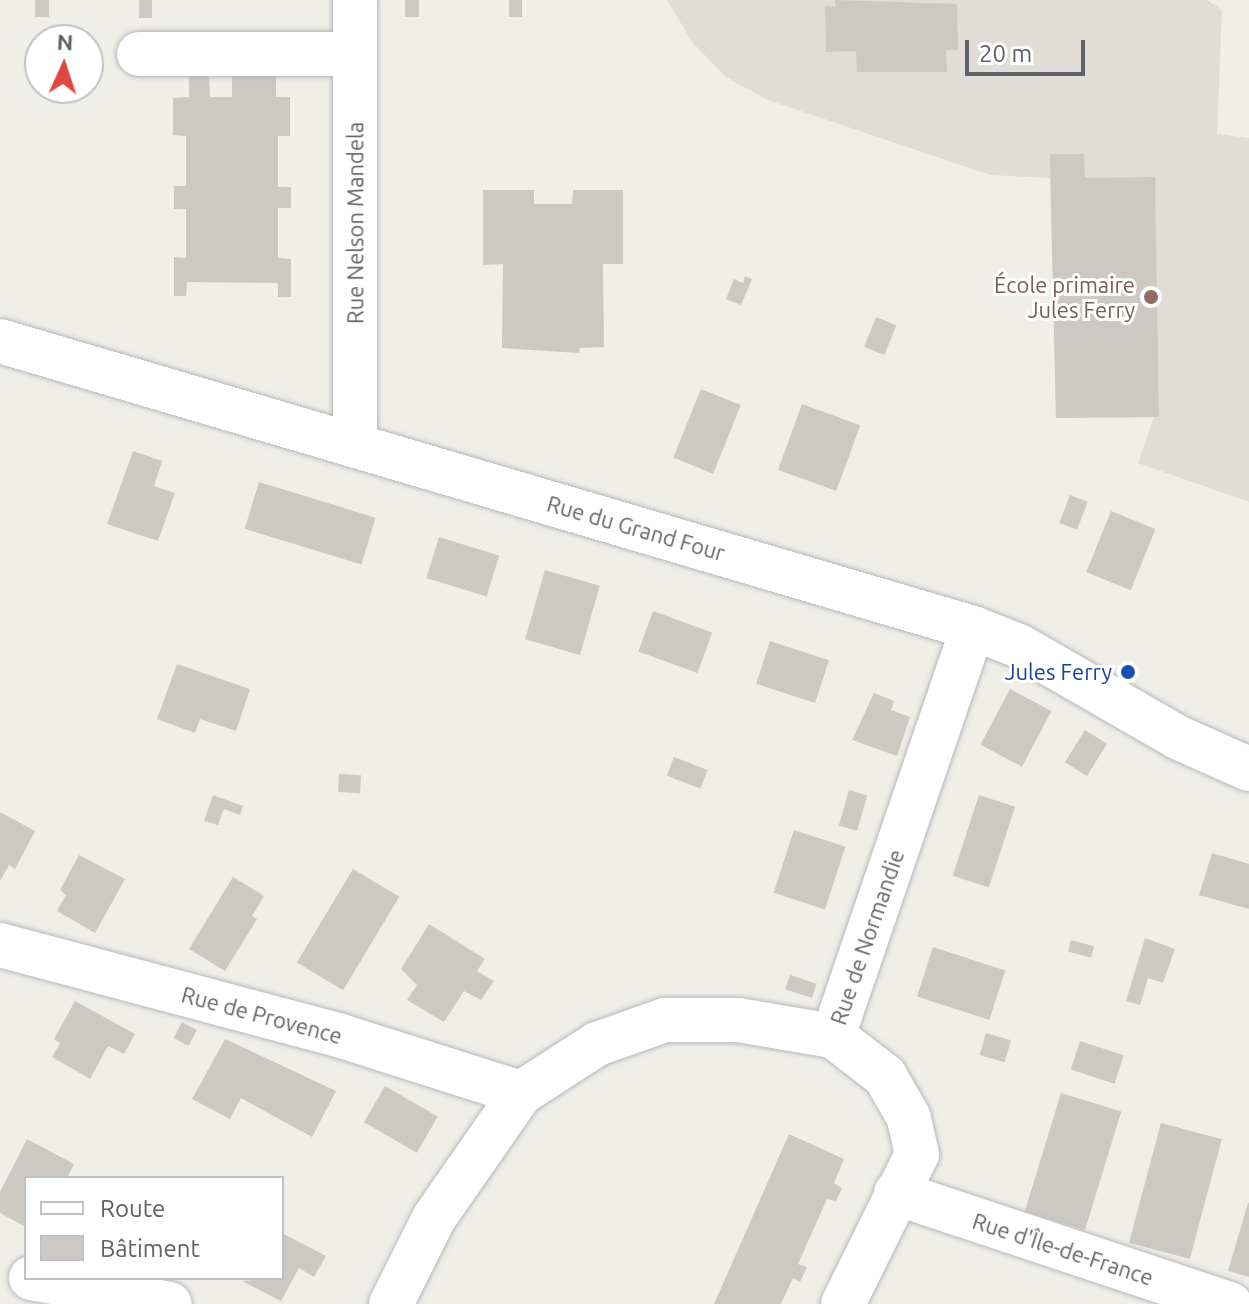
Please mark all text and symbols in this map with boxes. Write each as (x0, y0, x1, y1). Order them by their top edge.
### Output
north arrow (24, 24, 104, 104)
scale bar (969, 24, 1089, 74)
text: N (56, 29, 74, 54)
text: 20 m (979, 40, 1032, 67)
street label: Rue Nelson Mandela (342, 122, 368, 324)
place label: École primaire Jules Ferry (994, 271, 1135, 322)
marker: École primaire Jules Ferry (1142, 288, 1160, 306)
street label: Rue du Grand Four (544, 490, 728, 566)
place label: Jules Ferry (1005, 659, 1112, 685)
marker: Jules Ferry (1119, 663, 1137, 681)
street label: Rue de Normandie (825, 846, 909, 1028)
street label: Rue de Provence (179, 981, 345, 1049)
legend (24, 1176, 284, 1280)
text: Route (100, 1195, 165, 1222)
street label: Rue d'Île-de-France (969, 1207, 1157, 1291)
text: Bâtiment (100, 1235, 200, 1262)

